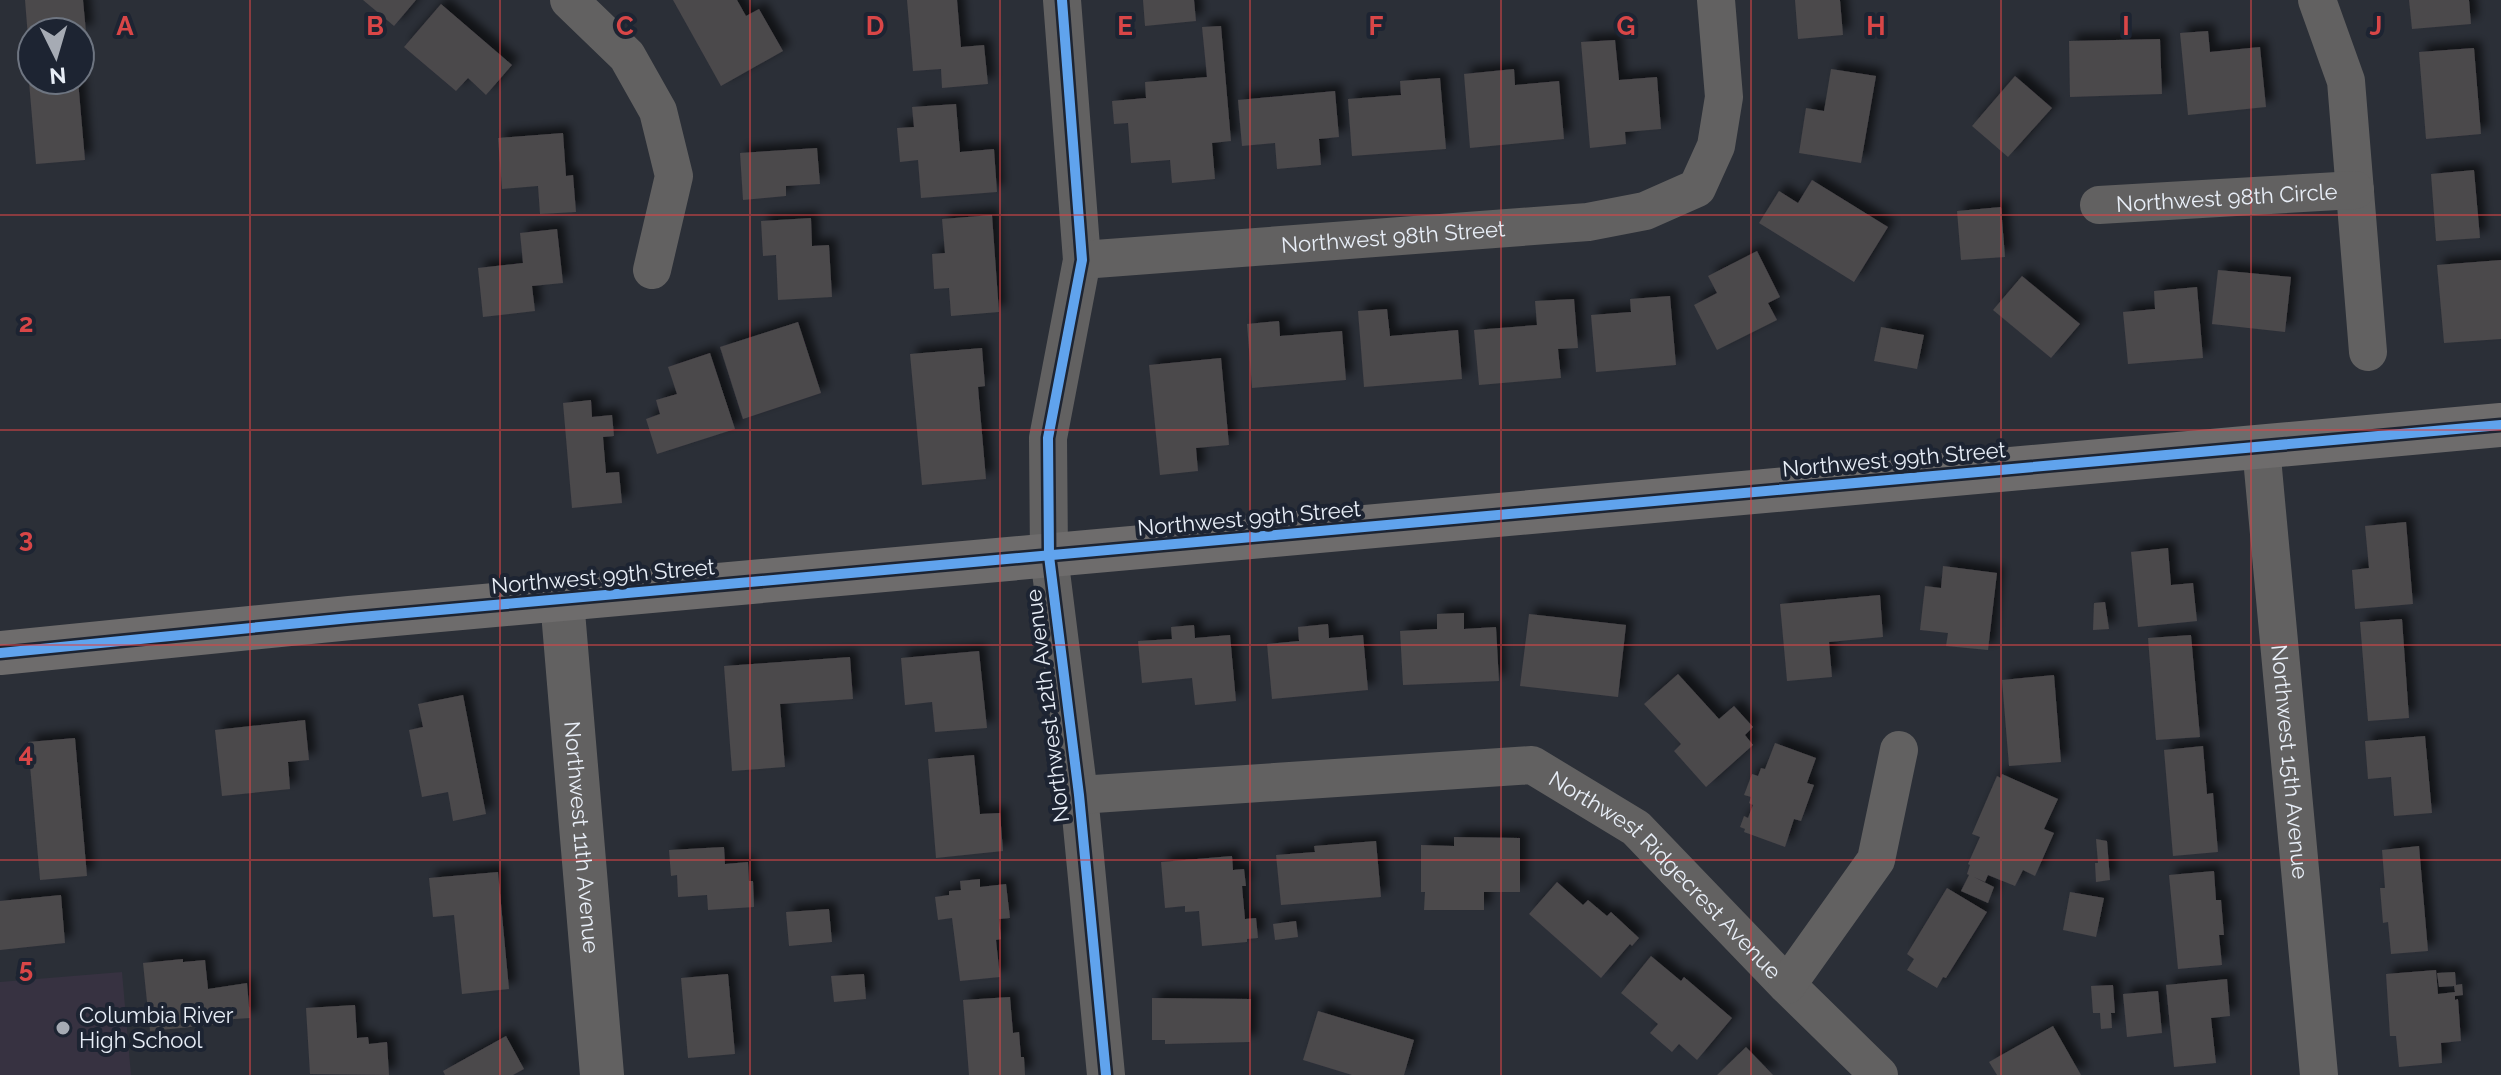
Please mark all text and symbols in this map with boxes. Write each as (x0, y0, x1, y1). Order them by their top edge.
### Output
text: A (116, 11, 134, 41)
text: B (366, 11, 384, 41)
text: C (616, 11, 634, 41)
text: D (866, 11, 884, 41)
text: E (1117, 11, 1133, 41)
text: F (1369, 11, 1384, 41)
text: G (1617, 11, 1635, 41)
text: H (1866, 11, 1886, 41)
text: I (2122, 11, 2130, 41)
text: J (2370, 11, 2382, 41)
north arrow (16, 16, 96, 96)
text: N (48, 62, 67, 90)
street label: Northwest 98th Circle (2115, 178, 2338, 217)
street label: Northwest 98th Street (1280, 215, 1507, 258)
text: 2 (19, 308, 33, 338)
street label: Northwest 99th Street (1781, 436, 2007, 482)
street label: Northwest 99th Street (1136, 495, 1362, 541)
text: 3 (19, 523, 33, 553)
street label: Northwest 99th Street (490, 553, 716, 599)
street label: Northwest 12th Avenue (1020, 588, 1074, 824)
street label: Northwest 15th Avenue (2266, 643, 2314, 880)
street label: Northwest 11th Avenue (559, 720, 605, 954)
text: 4 (19, 738, 33, 768)
street label: Northwest Ridgecrest Avenue (1544, 765, 1787, 984)
text: 5 (19, 953, 33, 983)
place label: Columbia River High School (79, 1002, 234, 1053)
marker: Columbia River High School (54, 1019, 72, 1037)

